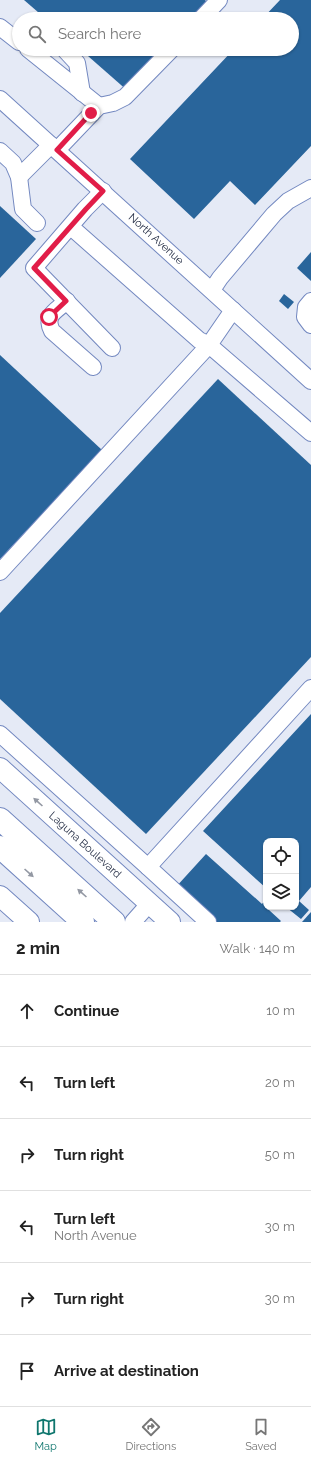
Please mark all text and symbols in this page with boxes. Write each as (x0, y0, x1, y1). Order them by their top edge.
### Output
search box (12, 12, 299, 56)
icon: search (26, 23, 48, 45)
text: Search here (58, 25, 141, 43)
route end (82, 104, 100, 122)
street label: North Avenue (126, 211, 187, 268)
route start (40, 308, 58, 326)
one-way arrow (32, 798, 43, 807)
street label: Laguna Boulevard (46, 809, 124, 881)
map controls (263, 838, 299, 910)
button: locate (263, 838, 299, 874)
one-way arrow (24, 868, 34, 878)
button: layers (263, 874, 299, 910)
one-way arrow (77, 888, 87, 898)
text: 2 min (16, 938, 60, 958)
text: Walk · 140 m (220, 941, 295, 956)
icon: ahead (16, 1000, 38, 1022)
text: Continue (54, 1002, 119, 1020)
text: 10 m (266, 1003, 295, 1018)
icon: left (16, 1072, 38, 1094)
text: Turn left (54, 1074, 115, 1092)
text: 20 m (265, 1075, 295, 1090)
icon: right (16, 1144, 38, 1166)
text: Turn right (54, 1146, 124, 1164)
text: 50 m (265, 1147, 295, 1162)
text: Turn left (54, 1210, 115, 1228)
icon: left (16, 1216, 38, 1238)
text: 30 m (265, 1219, 295, 1234)
text: North Avenue (54, 1228, 137, 1243)
icon: right (16, 1288, 38, 1310)
text: Turn right (54, 1290, 124, 1308)
text: 30 m (265, 1291, 295, 1306)
icon: arrive (16, 1360, 38, 1382)
text: Arrive at destination (54, 1362, 199, 1380)
tab: Map (34, 1416, 57, 1453)
tab: Directions (126, 1416, 176, 1453)
tab: Saved (245, 1416, 277, 1453)

